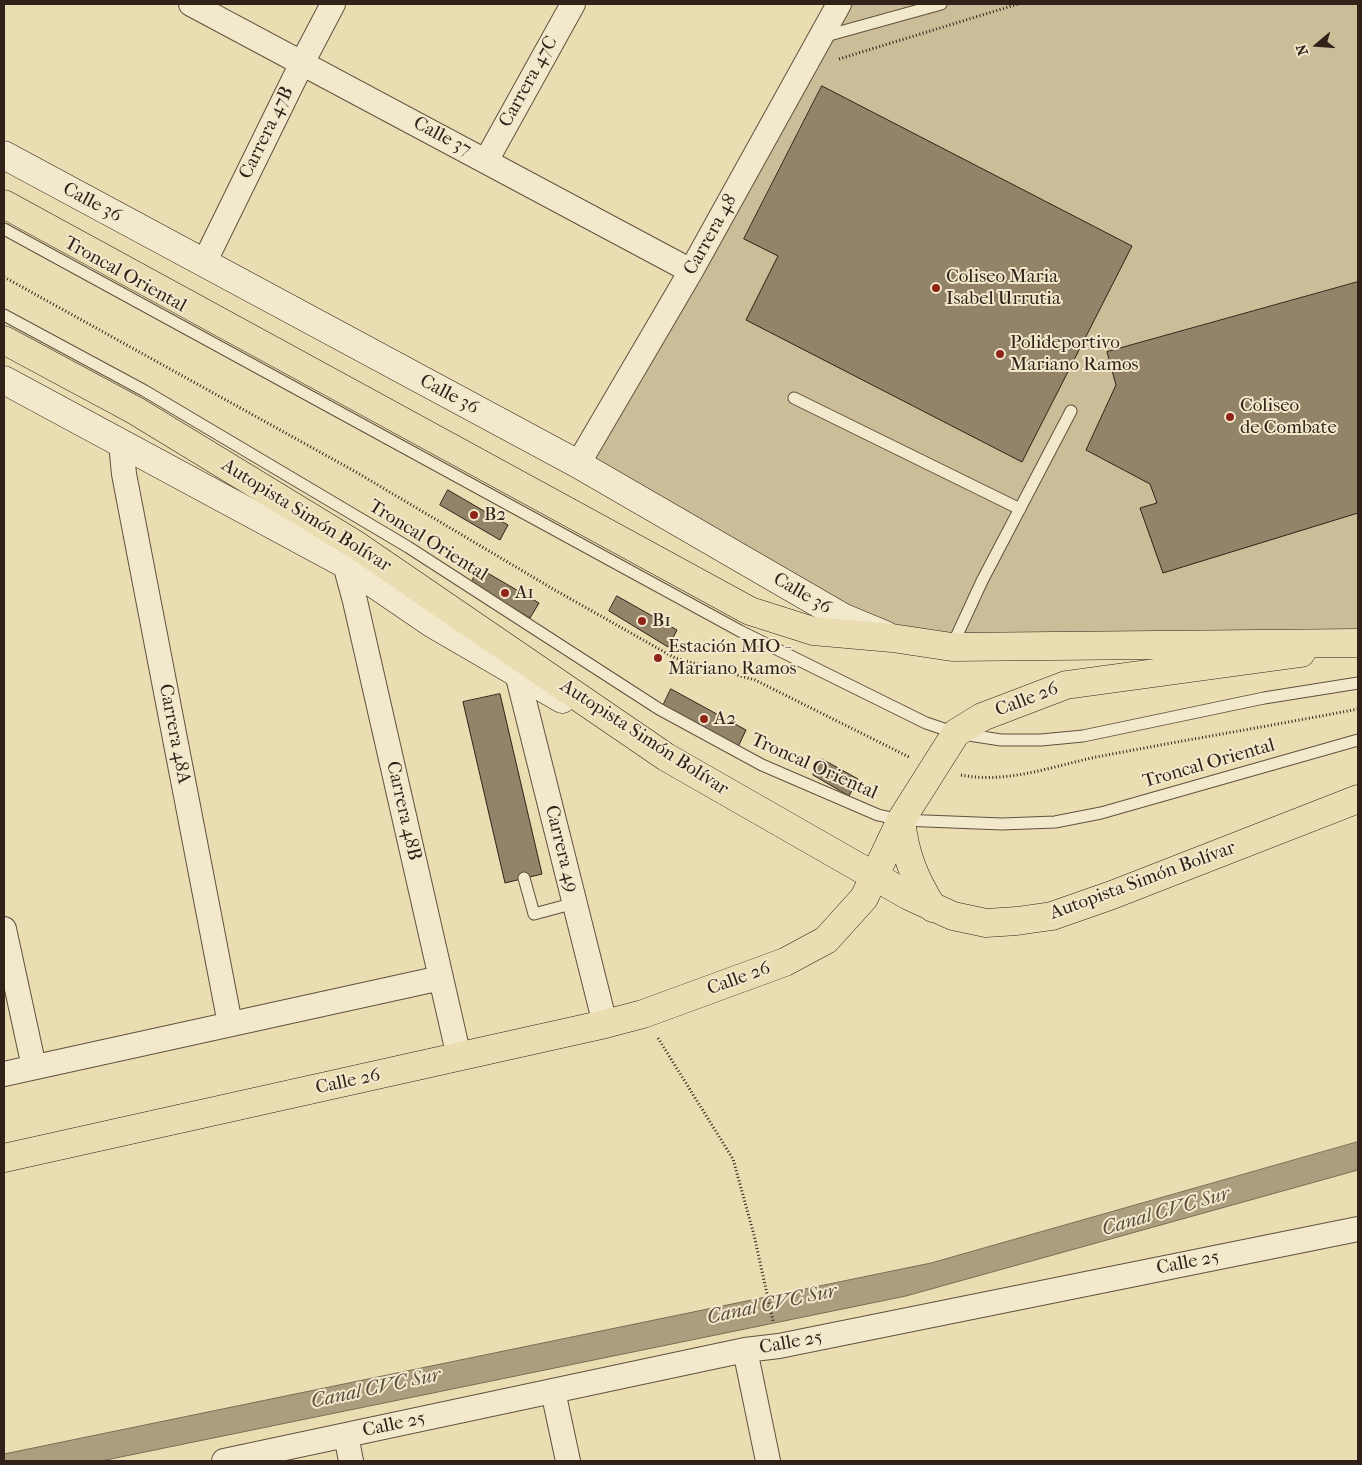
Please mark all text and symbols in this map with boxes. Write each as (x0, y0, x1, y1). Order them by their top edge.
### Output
north arrow (1292, 20, 1342, 70)
street label: Carrera 47C (495, 32, 563, 132)
text: N (1293, 42, 1312, 57)
street label: Carrera 47B (235, 83, 299, 183)
street label: Calle 37 (409, 112, 475, 162)
street label: Calle 36 (59, 178, 125, 228)
street label: Carrera 48 (680, 191, 742, 279)
street label: Troncal Oriental (60, 232, 190, 318)
place label: Coliseo Maria Isabel Urrutia (946, 266, 1061, 310)
marker: Coliseo Maria Isabel Urrutia (930, 282, 942, 294)
place label: Polideportivo Mariano Ramos (1010, 332, 1139, 376)
marker: Polideportivo Mariano Ramos (994, 348, 1006, 360)
street label: Calle 36 (416, 370, 482, 420)
place label: Coliseo de Combate (1240, 395, 1337, 439)
marker: Coliseo de Combate (1224, 411, 1236, 423)
street label: Autopista Simón Bolívar (217, 454, 395, 578)
street label: Troncal Oriental (364, 495, 492, 587)
place label: B2 (484, 504, 506, 526)
marker: B2 (468, 509, 480, 521)
street label: Calle 36 (769, 568, 835, 620)
place label: A1 (515, 582, 534, 604)
marker: A1 (499, 587, 511, 599)
place label: B1 (652, 610, 671, 632)
marker: B1 (636, 615, 648, 627)
place label: Estación MIO - Mariano Ramos (668, 636, 797, 680)
marker: Estación MIO - Mariano Ramos (652, 652, 664, 664)
street label: Autopista Simón Bolívar (556, 675, 732, 801)
street label: Calle 26 (992, 678, 1062, 722)
street label: Carrera 48A (153, 682, 195, 786)
place label: A2 (714, 708, 736, 730)
marker: A2 (698, 713, 710, 725)
street label: Troncal Oriental (747, 729, 881, 805)
street label: Troncal Oriental (1140, 734, 1278, 794)
street label: Carrera 48B (381, 759, 425, 863)
street label: Carrera 49 (539, 803, 583, 895)
street label: Autopista Simón Bolívar (1047, 837, 1239, 925)
street label: Calle 26 (704, 957, 774, 1001)
street label: Calle 26 (314, 1064, 382, 1100)
water label: Canal CVC Sur (1099, 1182, 1233, 1242)
street label: Calle 25 (1155, 1246, 1221, 1280)
water label: Canal CVC Sur (705, 1280, 839, 1330)
street label: Calle 25 (758, 1326, 824, 1360)
water label: Canal CVC Sur (309, 1364, 443, 1414)
street label: Calle 25 (361, 1407, 427, 1443)

